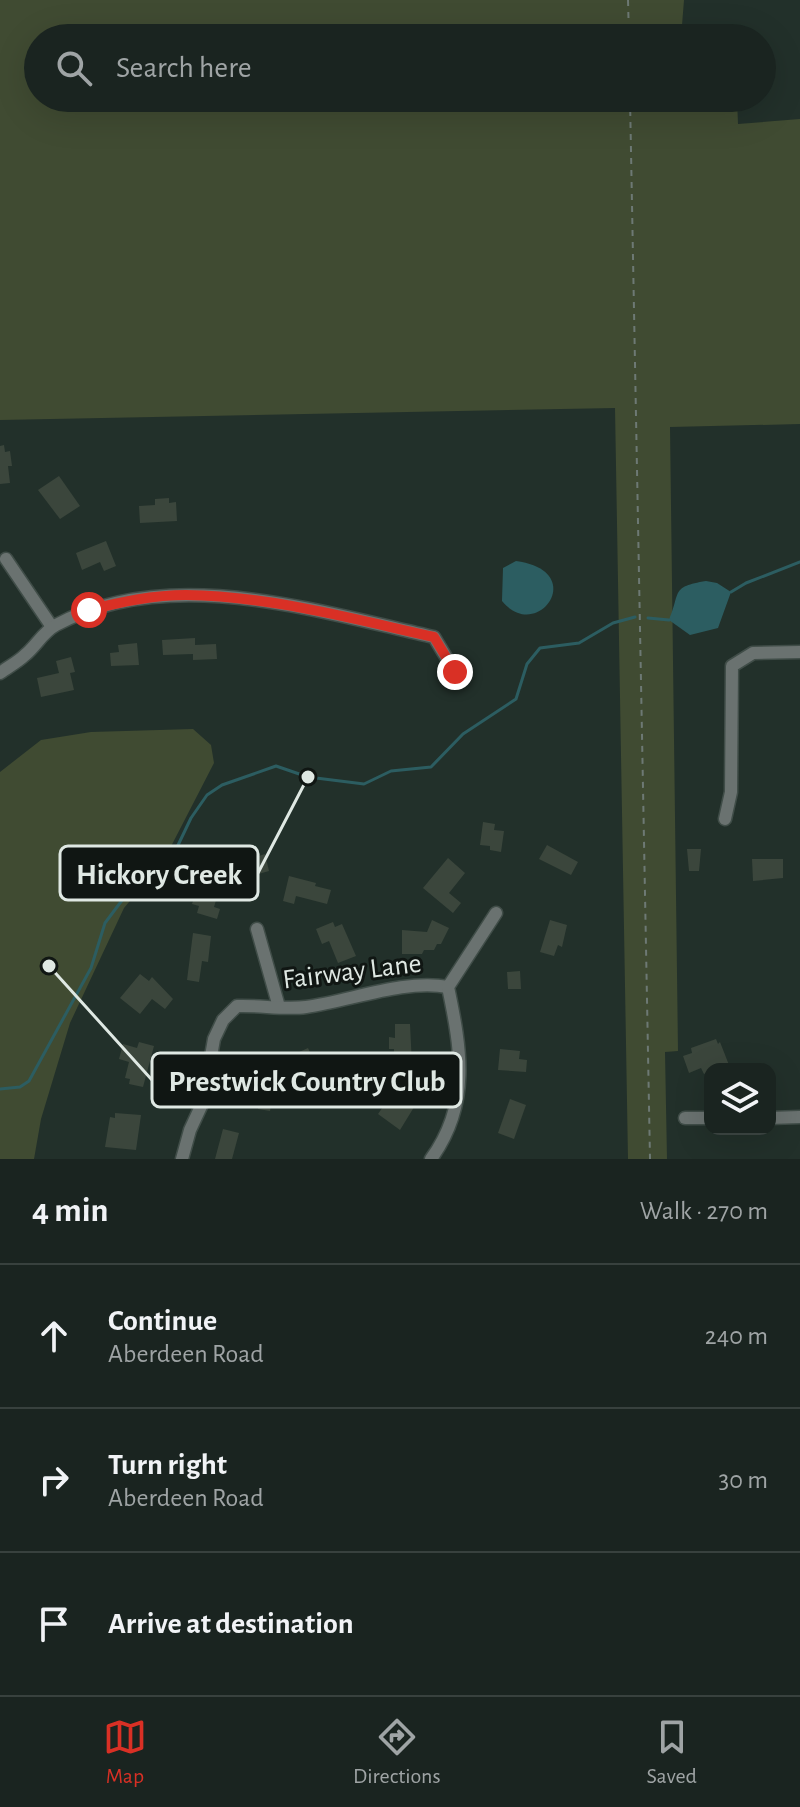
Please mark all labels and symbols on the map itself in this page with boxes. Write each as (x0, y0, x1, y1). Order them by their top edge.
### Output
route start (71, 592, 107, 628)
route end (437, 654, 473, 690)
callout: Hickory Creek (60, 846, 258, 900)
text: Hickory Creek (76, 860, 242, 890)
street label: Fairway Lane (281, 950, 423, 994)
callout: Prestwick Country Club (152, 1053, 461, 1107)
text: Prestwick Country Club (169, 1067, 446, 1097)

